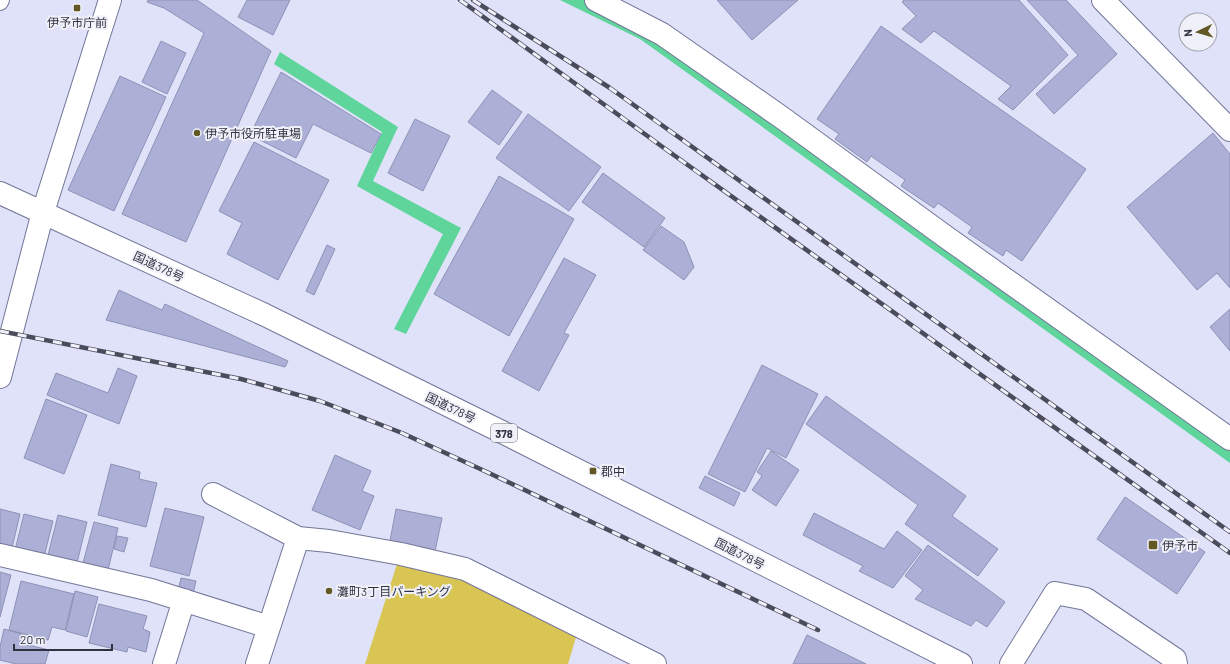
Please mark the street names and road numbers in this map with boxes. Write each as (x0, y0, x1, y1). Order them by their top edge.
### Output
street label: 国道378号 (132, 248, 186, 284)
street label: 国道378号 (424, 389, 478, 425)
road number: 378 (491, 424, 517, 442)
street label: 国道378号 (713, 534, 767, 572)

